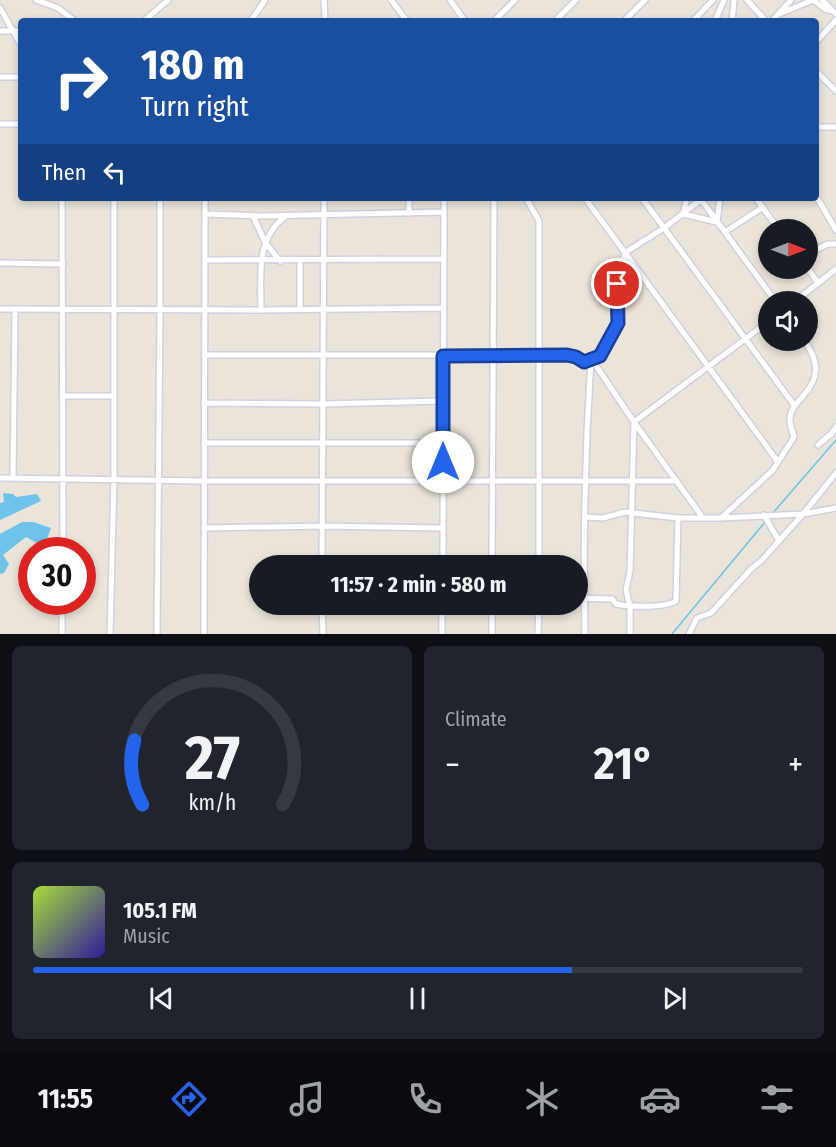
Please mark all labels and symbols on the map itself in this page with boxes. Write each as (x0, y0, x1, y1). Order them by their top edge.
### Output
north arrow (758, 219, 818, 279)
pin (591, 258, 642, 309)
position arrow (411, 430, 475, 494)
speed limit sign: 30 (18, 537, 96, 615)

